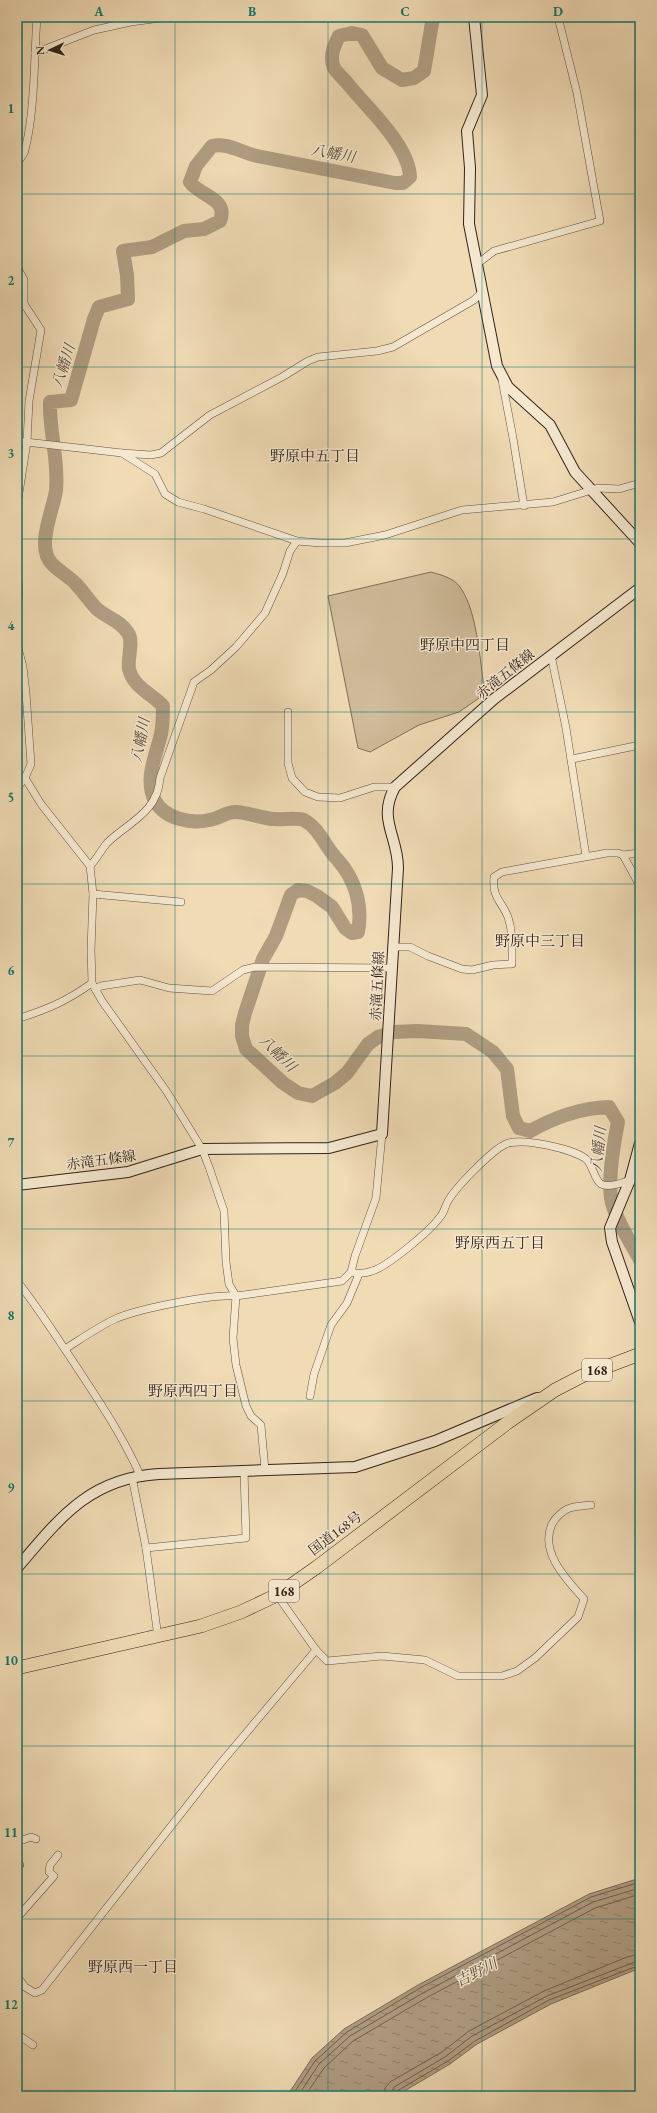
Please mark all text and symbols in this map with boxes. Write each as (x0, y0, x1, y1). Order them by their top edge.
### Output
text: A (93, 3, 104, 20)
text: B (248, 3, 256, 20)
text: C (400, 3, 410, 20)
text: D (553, 3, 563, 20)
north arrow (30, 30, 70, 70)
text: N (33, 46, 47, 56)
text: 1 (8, 100, 15, 117)
water label: 八幡川 (309, 140, 359, 167)
text: 2 (8, 272, 15, 289)
water label: 八幡川 (47, 340, 80, 390)
text: 3 (8, 445, 15, 462)
district label: 野原中五丁目 (270, 446, 360, 465)
text: 4 (8, 617, 15, 634)
district label: 野原中四丁目 (420, 635, 510, 654)
street label: 赤滝五條線 (472, 645, 538, 703)
water label: 八幡川 (126, 714, 154, 764)
text: 5 (8, 789, 14, 806)
district label: 野原中三丁目 (495, 931, 585, 950)
street label: 赤滝五條線 (366, 951, 388, 1021)
text: 6 (8, 962, 15, 979)
water label: 八幡川 (255, 1031, 302, 1077)
water label: 八幡川 (586, 1124, 610, 1172)
text: 7 (8, 1134, 15, 1151)
street label: 赤滝五條線 (65, 1146, 137, 1174)
district label: 野原西五丁目 (455, 1233, 545, 1252)
text: 8 (8, 1307, 15, 1324)
road number: 168 (582, 1359, 612, 1381)
district label: 野原西四丁目 (148, 1381, 238, 1400)
text: 9 (8, 1479, 15, 1496)
street label: 国道168号 (305, 1507, 365, 1559)
road number: 168 (269, 1580, 299, 1602)
text: 10 (4, 1652, 18, 1669)
text: 11 (4, 1824, 18, 1841)
water label: 吉野川 (452, 1952, 502, 1991)
district label: 野原西一丁目 (88, 1957, 178, 1976)
text: 12 (4, 1996, 18, 2013)

